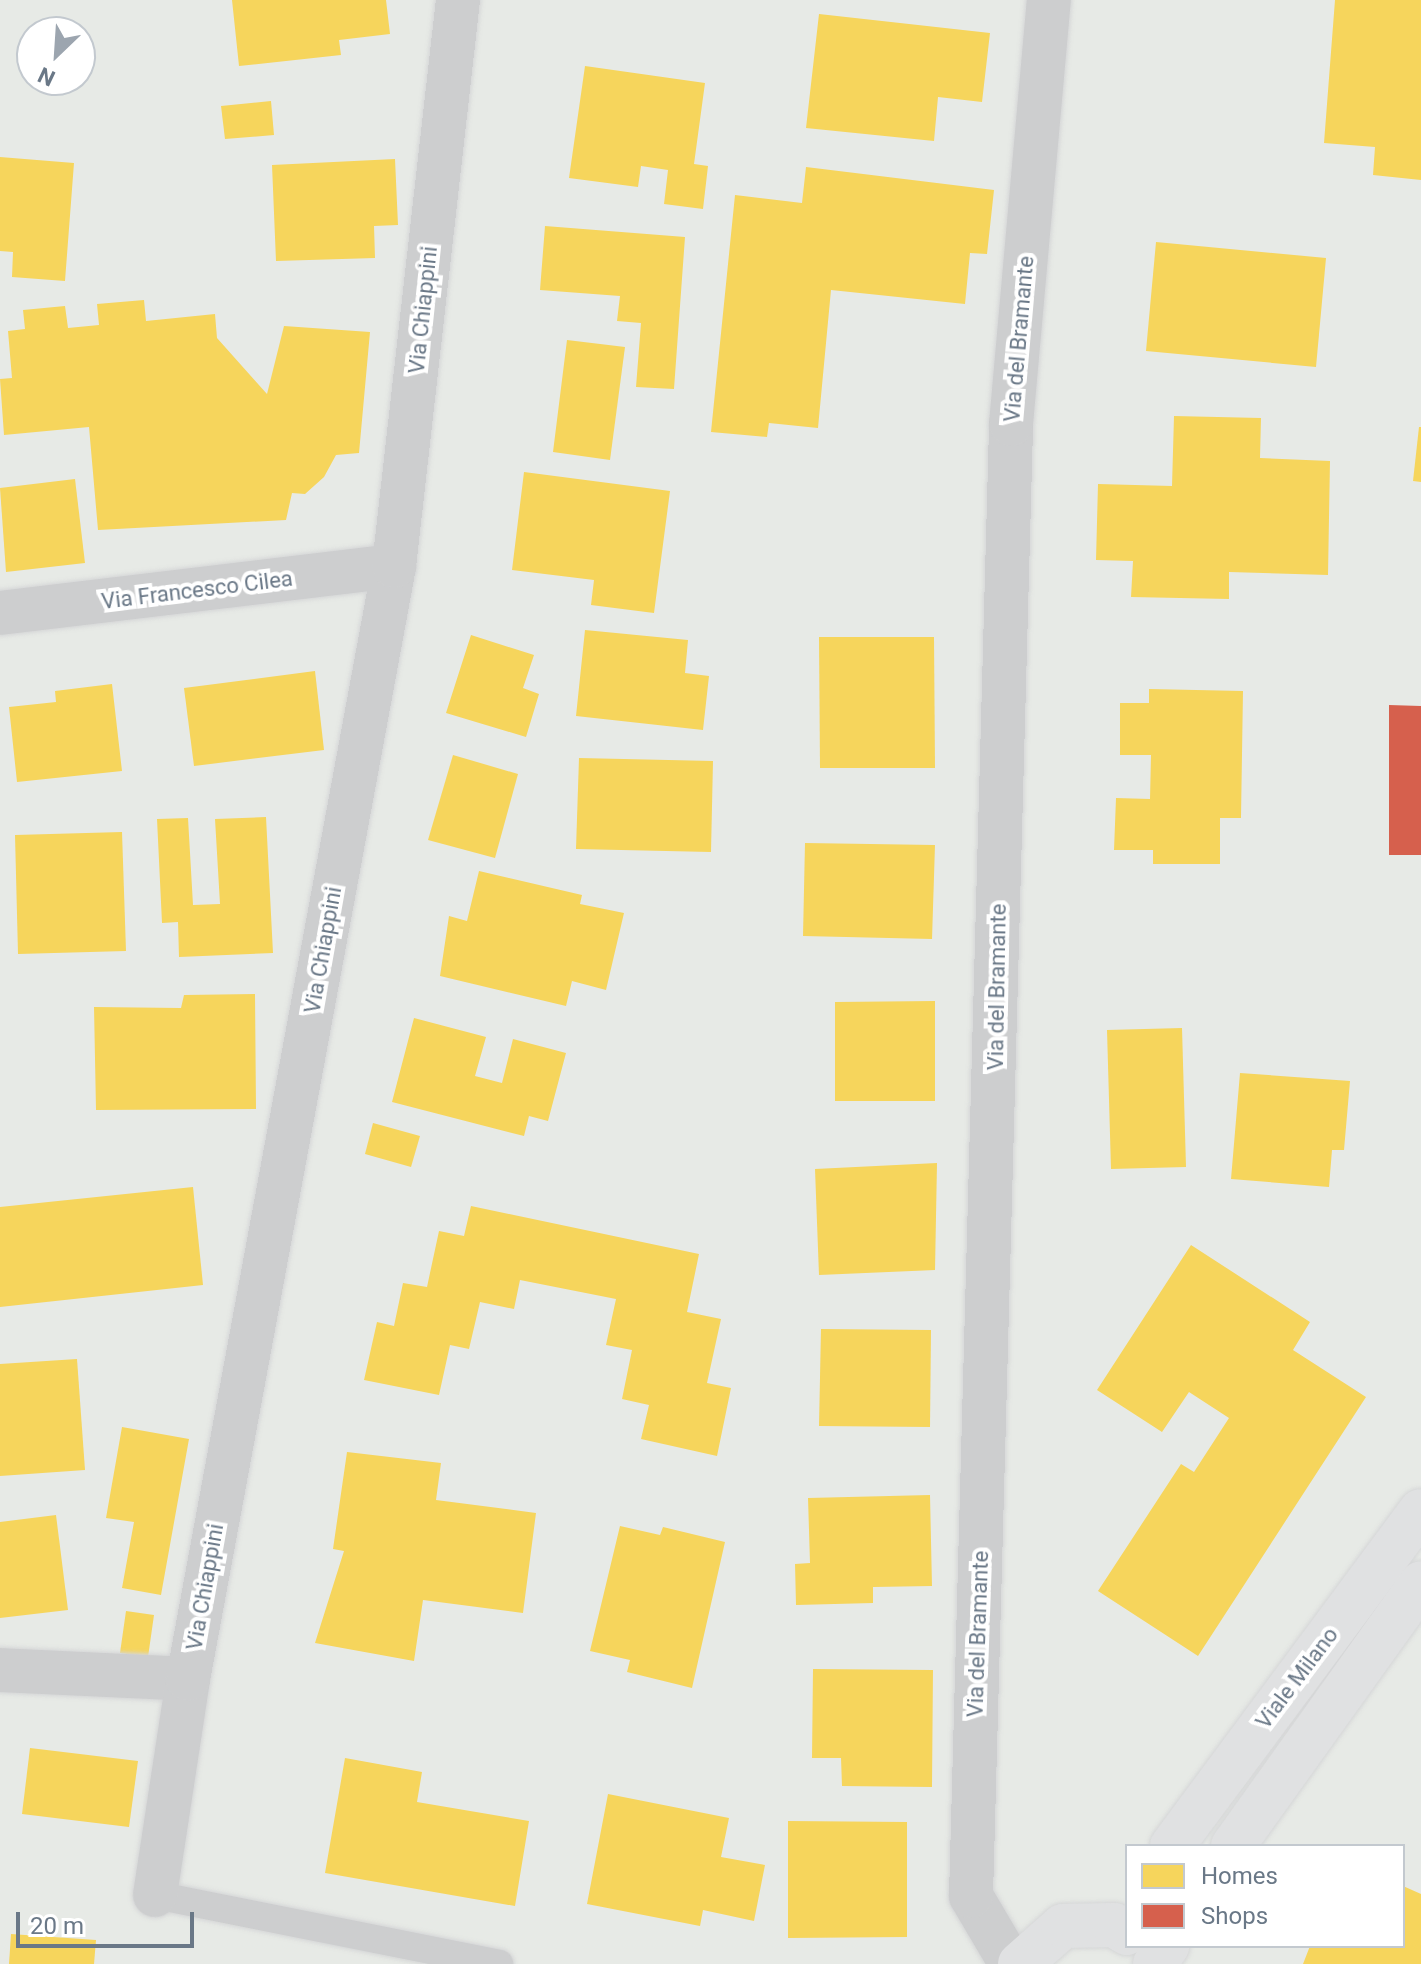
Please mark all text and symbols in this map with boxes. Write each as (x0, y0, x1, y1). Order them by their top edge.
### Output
north arrow (16, 16, 96, 96)
text: N (34, 62, 59, 91)
street label: Via Chiappini (403, 245, 443, 375)
street label: Via del Bramante (999, 255, 1039, 423)
street label: Via Francesco Cilea (100, 565, 294, 615)
street label: Via Chiappini (299, 885, 347, 1015)
street label: Via del Bramante (982, 903, 1012, 1071)
street label: Via Chiappini (181, 1522, 229, 1652)
street label: Via del Bramante (962, 1550, 994, 1718)
street label: Viale Milano (1250, 1622, 1344, 1734)
legend (1125, 1844, 1405, 1948)
text: Homes (1201, 1862, 1278, 1890)
scale bar (20, 1896, 198, 1946)
text: Shops (1201, 1902, 1268, 1930)
text: 20 m (30, 1912, 84, 1940)

